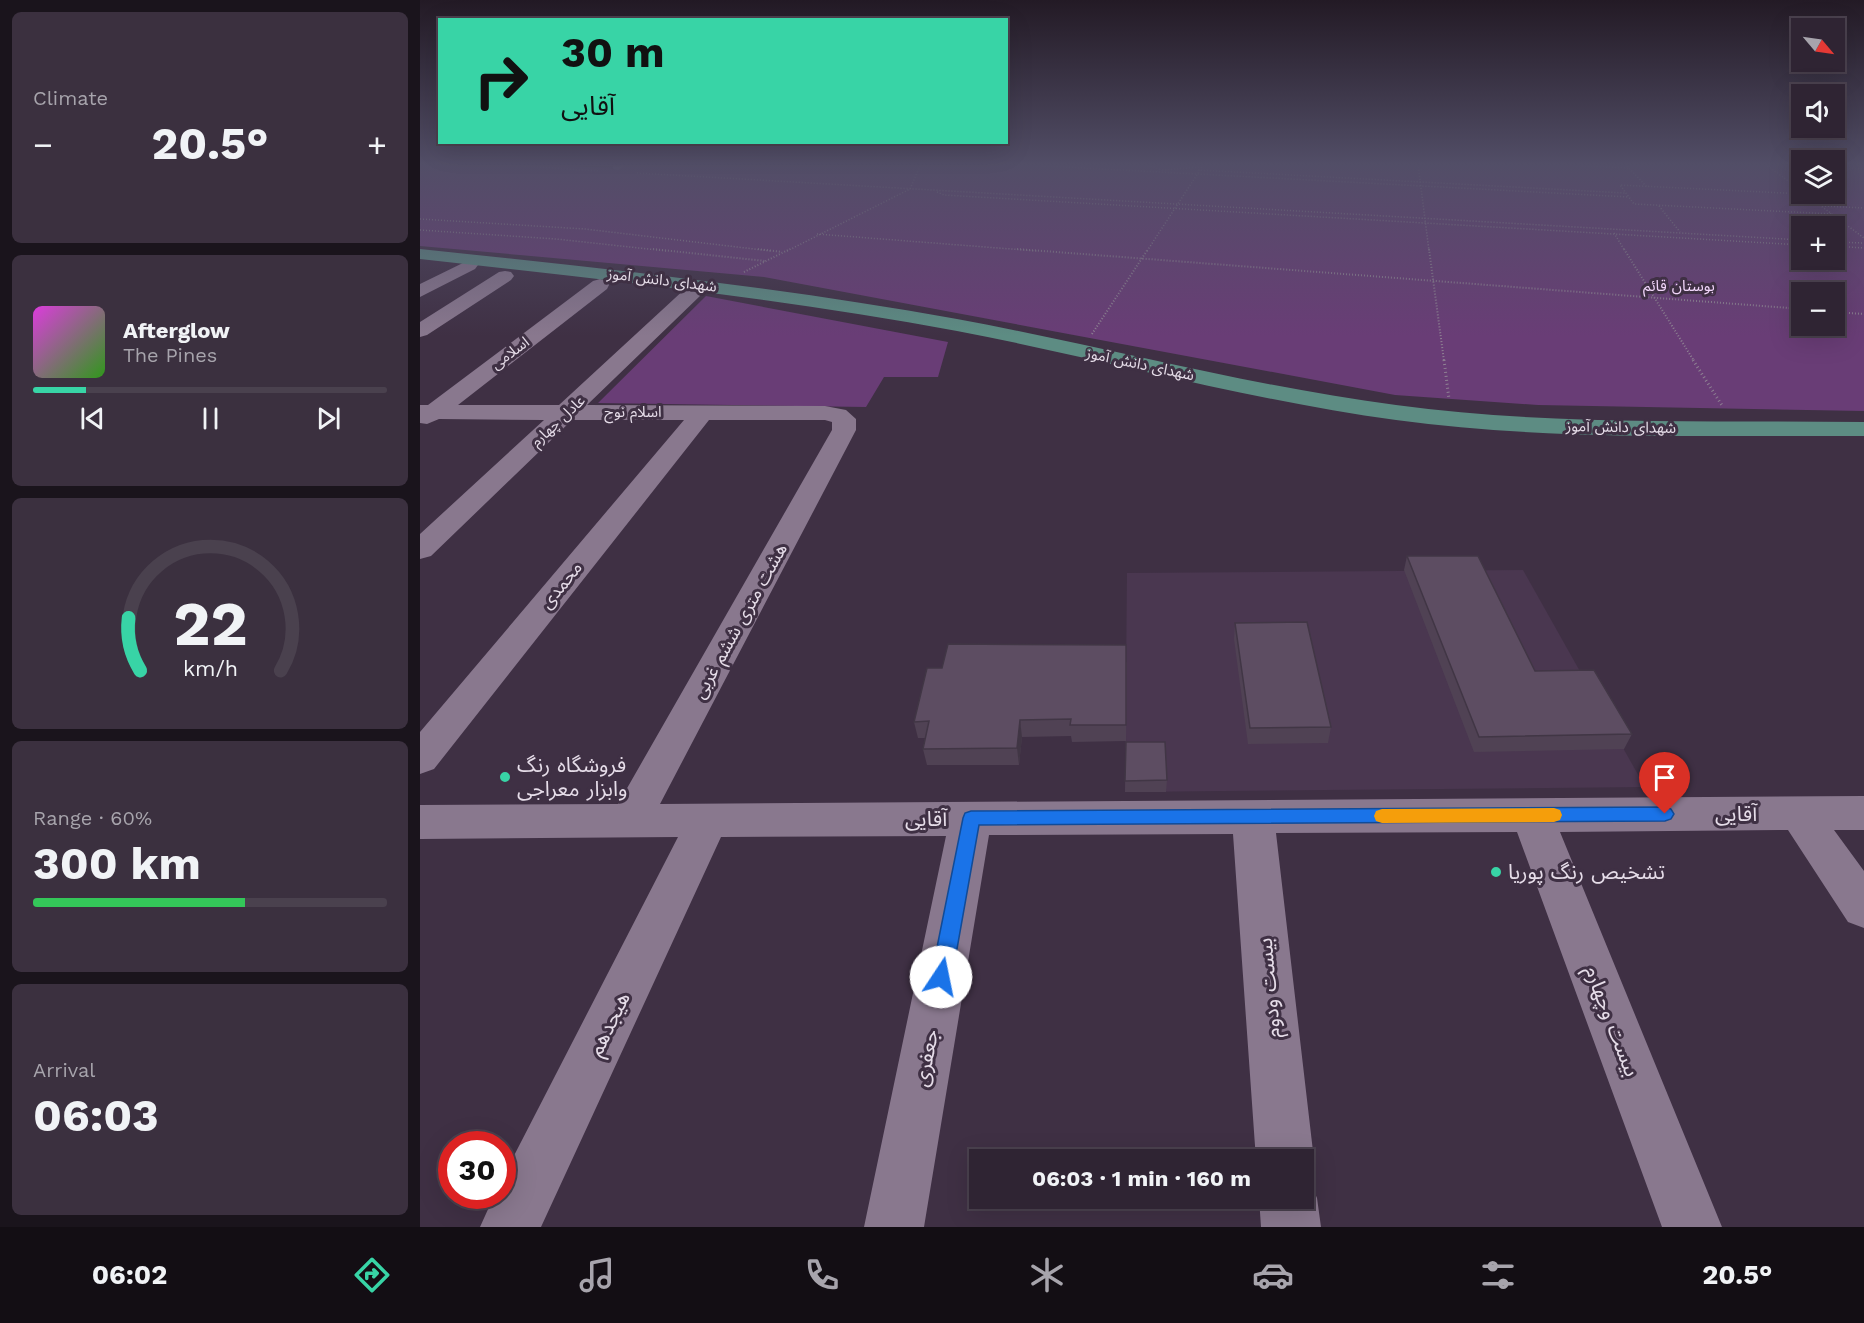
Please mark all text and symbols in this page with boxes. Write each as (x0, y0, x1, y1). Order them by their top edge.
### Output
north arrow (1791, 18, 1845, 72)
map controls (1791, 18, 1845, 336)
text: 30 m (561, 28, 665, 77)
icon: right (462, 42, 540, 120)
button: sound (1791, 84, 1845, 138)
text: Climate (33, 86, 108, 110)
text: آقایی (561, 90, 615, 122)
text: 20.5° (152, 117, 268, 170)
text: − (33, 125, 53, 164)
text: + (367, 125, 387, 164)
button: layers (1791, 150, 1845, 204)
button: + (1791, 216, 1845, 270)
street label: شهدای دانش آموز (605, 264, 718, 296)
park label: بوستان قائم (1643, 277, 1715, 297)
button: − (1791, 282, 1845, 336)
text: Afterglow (123, 318, 230, 343)
street label: اسلامی (487, 333, 533, 373)
text: The Pines (123, 343, 217, 367)
street label: شهدای دانش آموز (1083, 344, 1196, 384)
street label: عادل چهارم (527, 391, 591, 452)
icon: previous (76, 402, 109, 435)
icon: pause (194, 402, 227, 435)
icon: next (312, 402, 345, 435)
street label: اسلام نوح (604, 403, 662, 424)
street label: شهدای دانش آموز (1565, 417, 1677, 437)
street label: هشت متری ششم غربی (688, 540, 794, 703)
street label: محمدی (535, 557, 587, 613)
text: 22 (173, 587, 247, 660)
text: km/h (182, 656, 238, 681)
place label: فروشگاه رنگ وابزار معراجی (517, 752, 627, 801)
pin (1639, 752, 1690, 814)
icon: arrive (1648, 761, 1681, 794)
marker: فروشگاه رنگ وابزار معراجی (498, 770, 512, 784)
street label: آقایی (1715, 801, 1758, 826)
text: Range · 60% (33, 806, 152, 830)
street label: آقایی (905, 806, 948, 831)
text: 300 km (33, 837, 201, 890)
place label: تشخیص رنگ پوریا (1508, 859, 1665, 885)
marker: تشخیص رنگ پوریا (1489, 865, 1503, 879)
street label: بیست ودوم (1252, 937, 1289, 1039)
position arrow (909, 945, 973, 1009)
street label: بیست وچهارم (1576, 962, 1645, 1081)
street label: هیجدهم (582, 988, 637, 1061)
street label: جعفری (908, 1027, 943, 1089)
text: Arrival (33, 1058, 95, 1082)
text: 06:03 (33, 1089, 159, 1142)
speed limit sign: 30 (438, 1131, 516, 1209)
text: 06:03 · 1 min · 160 m (1032, 1166, 1251, 1191)
icon: directions (351, 1254, 393, 1296)
icon: music (576, 1254, 618, 1296)
icon: phone (801, 1254, 843, 1296)
icon: climate (1026, 1254, 1068, 1296)
icon: car (1252, 1254, 1294, 1296)
icon: filters (1477, 1254, 1519, 1296)
text: 06:02 (92, 1259, 167, 1291)
text: 20.5° (1702, 1259, 1772, 1291)

